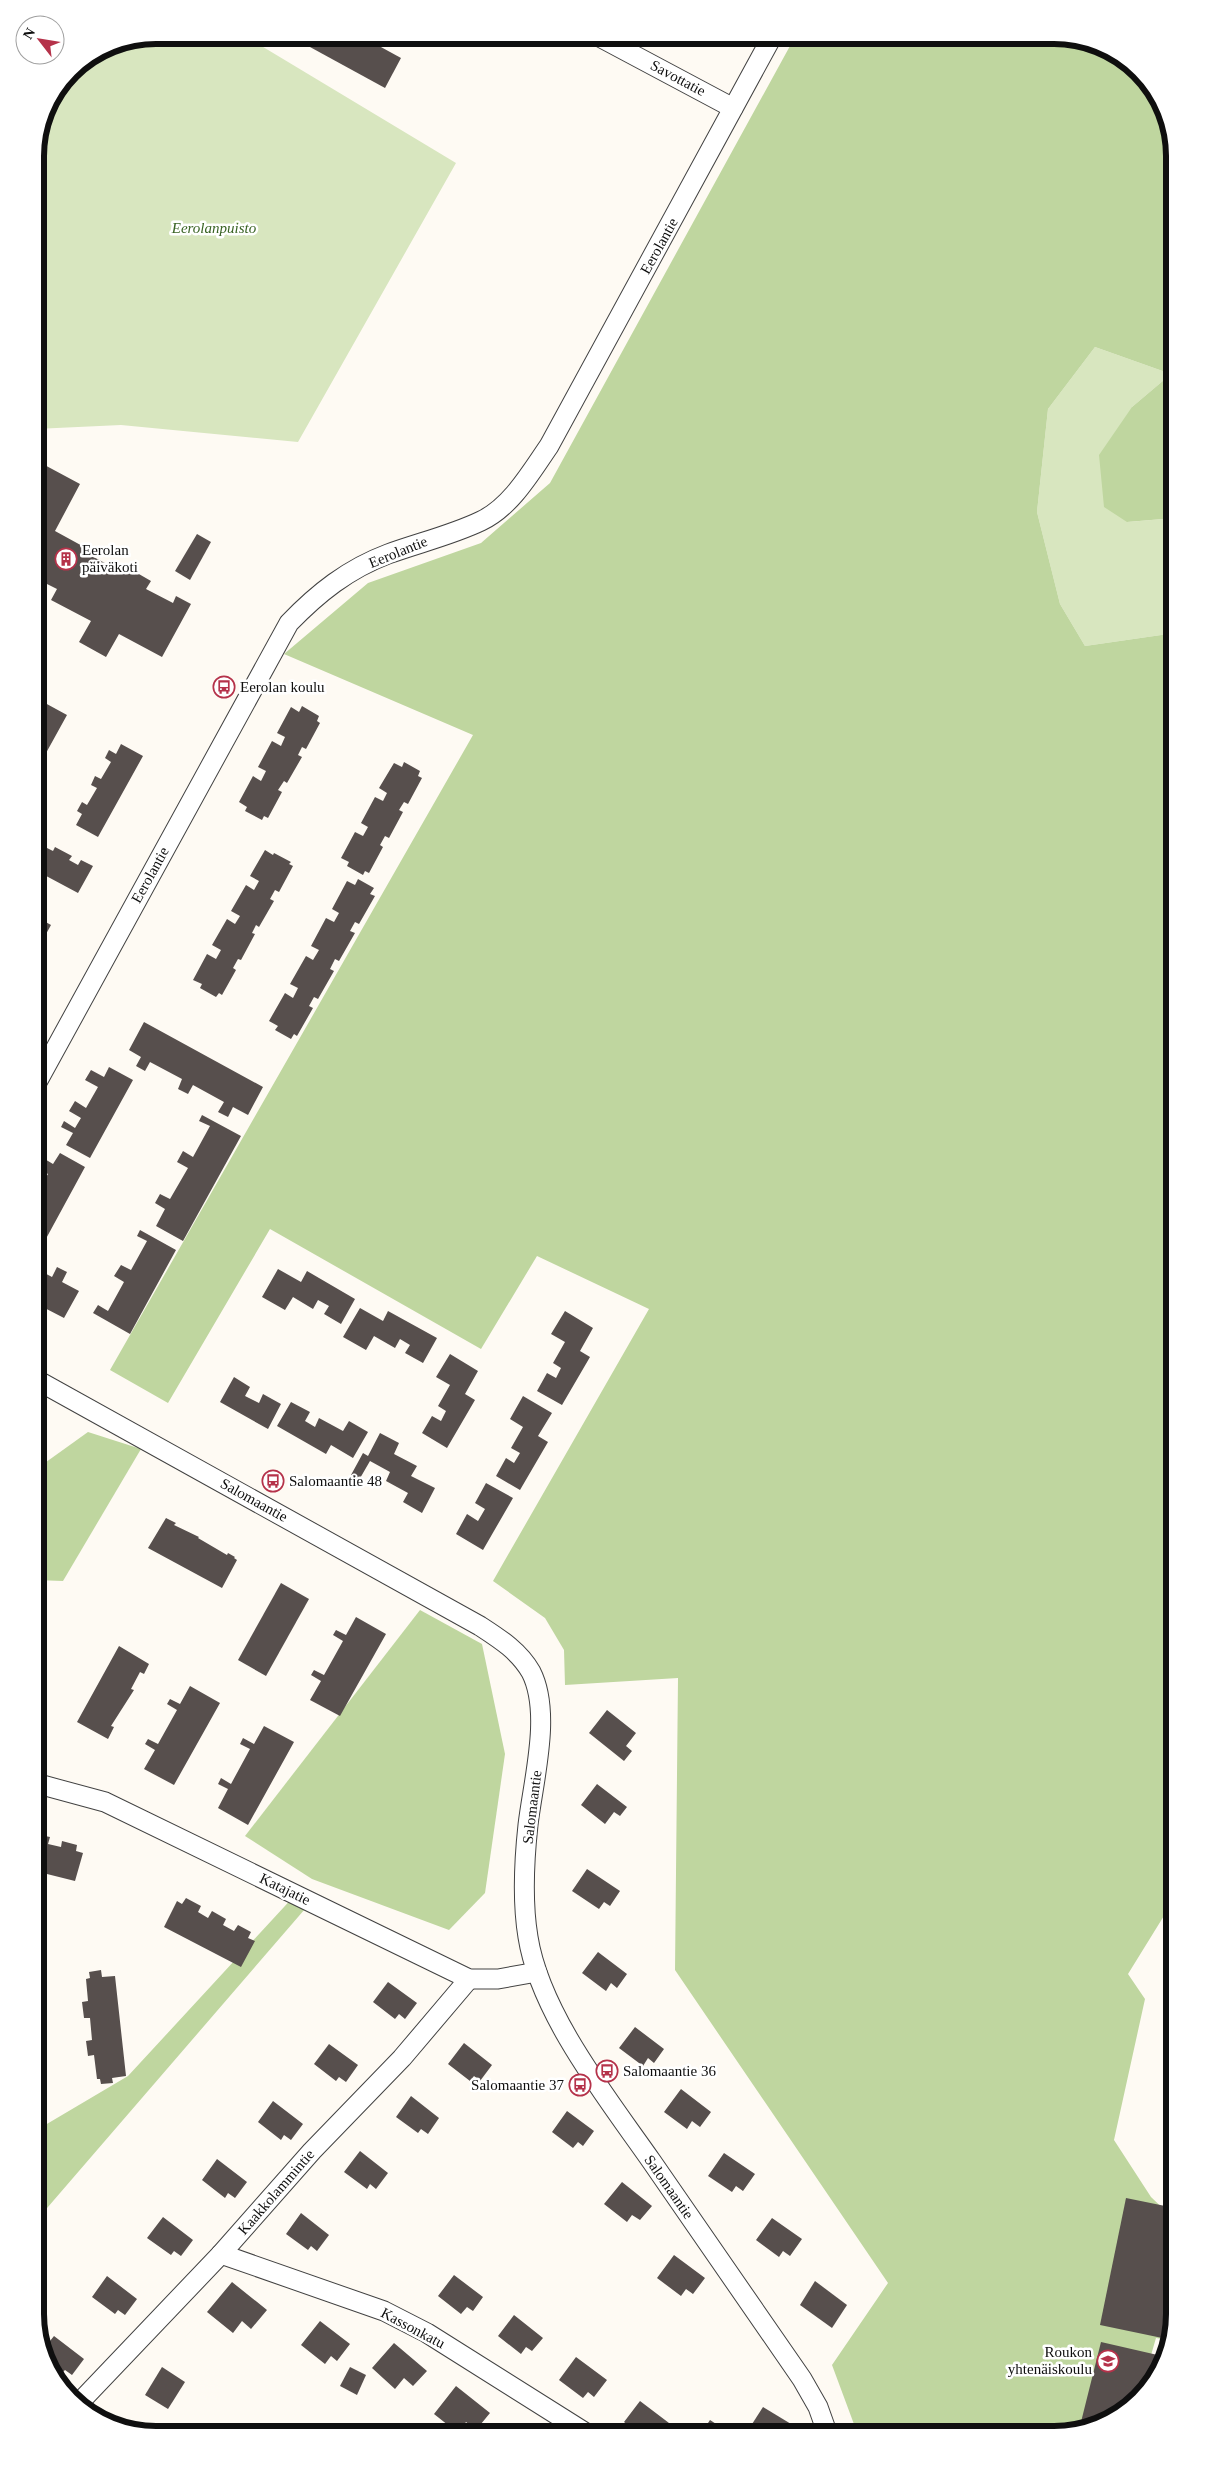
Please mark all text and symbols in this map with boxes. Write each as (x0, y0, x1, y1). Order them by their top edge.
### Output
north arrow (15, 15, 65, 65)
text: N (20, 25, 38, 42)
street label: Savottatie (648, 57, 709, 99)
street label: Eerolantie (637, 215, 681, 277)
park label: Eerolanpuisto (171, 220, 257, 236)
street label: Eerolantie (366, 533, 430, 571)
place label: Eerolan päiväkoti (82, 542, 138, 575)
building icon: Eerolan päiväkoti (54, 547, 78, 571)
bus stop icon: Eerolan koulu (212, 675, 236, 699)
place label: Eerolan koulu (240, 679, 325, 695)
street label: Eerolantie (128, 844, 172, 906)
bus stop icon: Salomaantie 48 (261, 1469, 285, 1493)
place label: Salomaantie 48 (289, 1473, 382, 1489)
street label: Salomaantie (218, 1475, 291, 1525)
street label: Salomaantie (520, 1769, 544, 1845)
street label: Katajatie (257, 1870, 313, 1908)
bus stop icon: Salomaantie 36 (595, 2059, 619, 2083)
place label: Salomaantie 36 (623, 2063, 716, 2079)
bus stop icon: Salomaantie 37 (568, 2073, 592, 2097)
place label: Salomaantie 37 (471, 2077, 564, 2093)
street label: Kaakkolammintie (235, 2146, 318, 2238)
street label: Salomaantie (641, 2152, 697, 2222)
street label: Kassonkatu (378, 2305, 448, 2352)
place label: Roukon yhtenäiskoulu (1008, 2344, 1092, 2377)
school or university icon: Roukon yhtenäiskoulu (1096, 2349, 1120, 2373)

